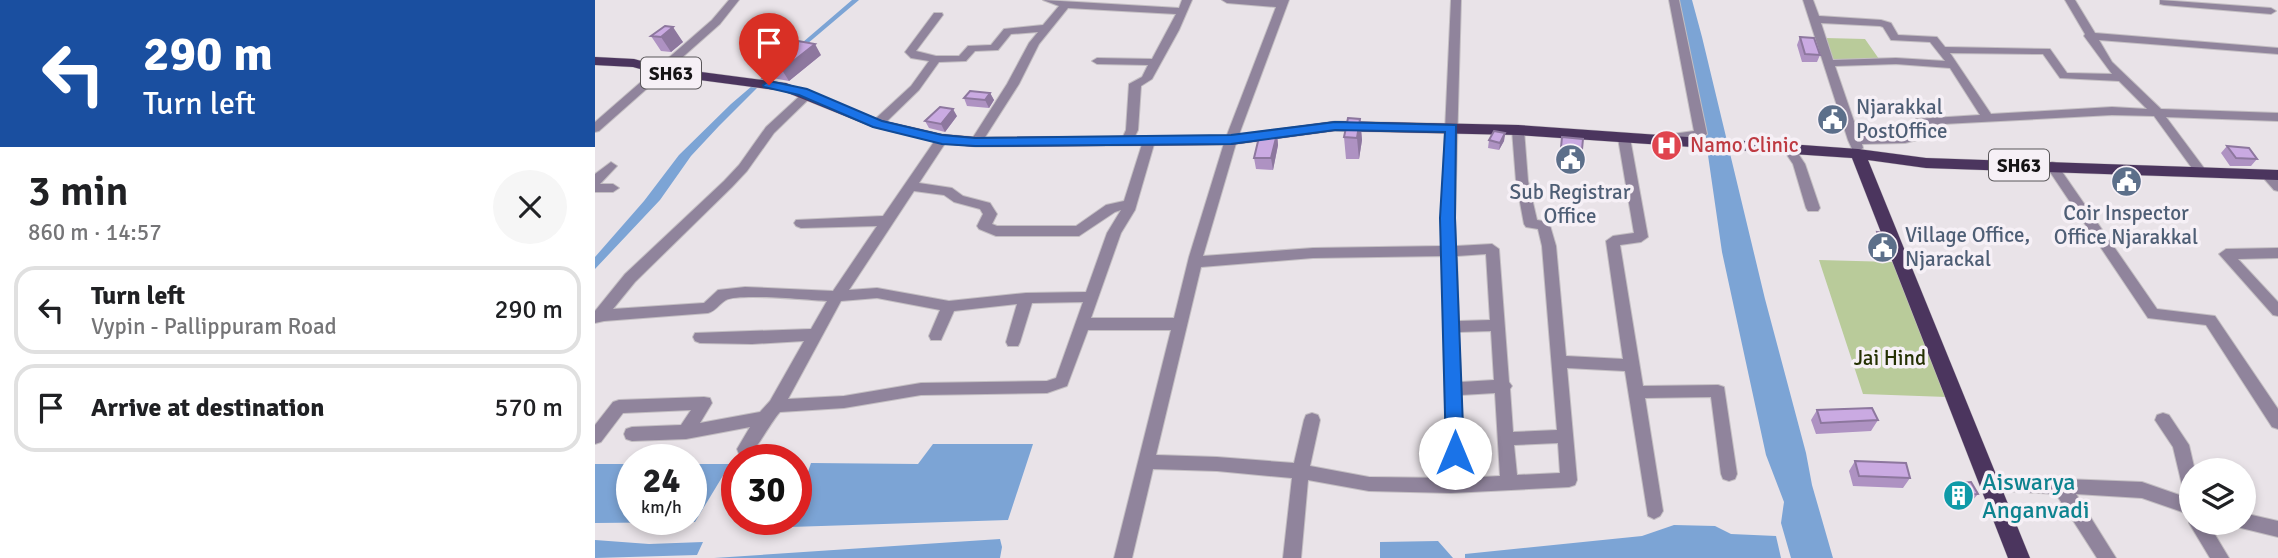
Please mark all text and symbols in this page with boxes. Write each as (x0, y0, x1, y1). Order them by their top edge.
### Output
pin (739, 13, 799, 85)
text: 290 m (143, 24, 273, 84)
icon: arrive (750, 24, 788, 62)
icon: left (28, 28, 119, 119)
road number: SH63 (641, 58, 701, 88)
text: Turn left (143, 84, 256, 123)
place label: Njarakkal PostOffice (1856, 94, 1948, 144)
public building icon: Njarakkal PostOffice (1816, 102, 1850, 136)
hospital icon: Namo Clinic (1650, 128, 1684, 162)
place label: Namo Clinic (1690, 132, 1799, 158)
public building icon: Sub Registrar Office (1553, 143, 1587, 177)
road number: SH63 (1989, 150, 2049, 181)
public building icon: Coir Inspector Office Njarakkal (2109, 164, 2143, 198)
text: 3 min (28, 166, 129, 217)
button: close (493, 170, 567, 244)
place label: Sub Registrar Office (1510, 179, 1631, 229)
place label: Coir Inspector Office Njarakkal (2054, 200, 2198, 250)
text: 860 m · 14:57 (28, 218, 162, 247)
place label: Village Office, Njarackal (1905, 222, 2030, 272)
public building icon: Village Office, Njarackal (1865, 230, 1899, 264)
text: Turn left (91, 280, 185, 312)
icon: left (32, 291, 70, 329)
text: 290 m (494, 294, 563, 326)
text: Vypin - Pallippuram Road (91, 312, 337, 341)
park label: Jai Hind (1854, 345, 1926, 371)
icon: arrive (32, 389, 70, 427)
text: Arrive at destination (91, 392, 324, 424)
text: 570 m (494, 392, 563, 424)
position arrow (1418, 416, 1492, 490)
speed limit sign: 30 (721, 444, 812, 535)
map controls (2179, 458, 2256, 535)
button: layers (2179, 458, 2256, 535)
text: 24 (643, 459, 680, 502)
place label: Aiswarya Anganvadi (1982, 467, 2089, 525)
building icon: Aiswarya Anganvadi (1942, 479, 1976, 513)
text: km/h (641, 496, 682, 518)

